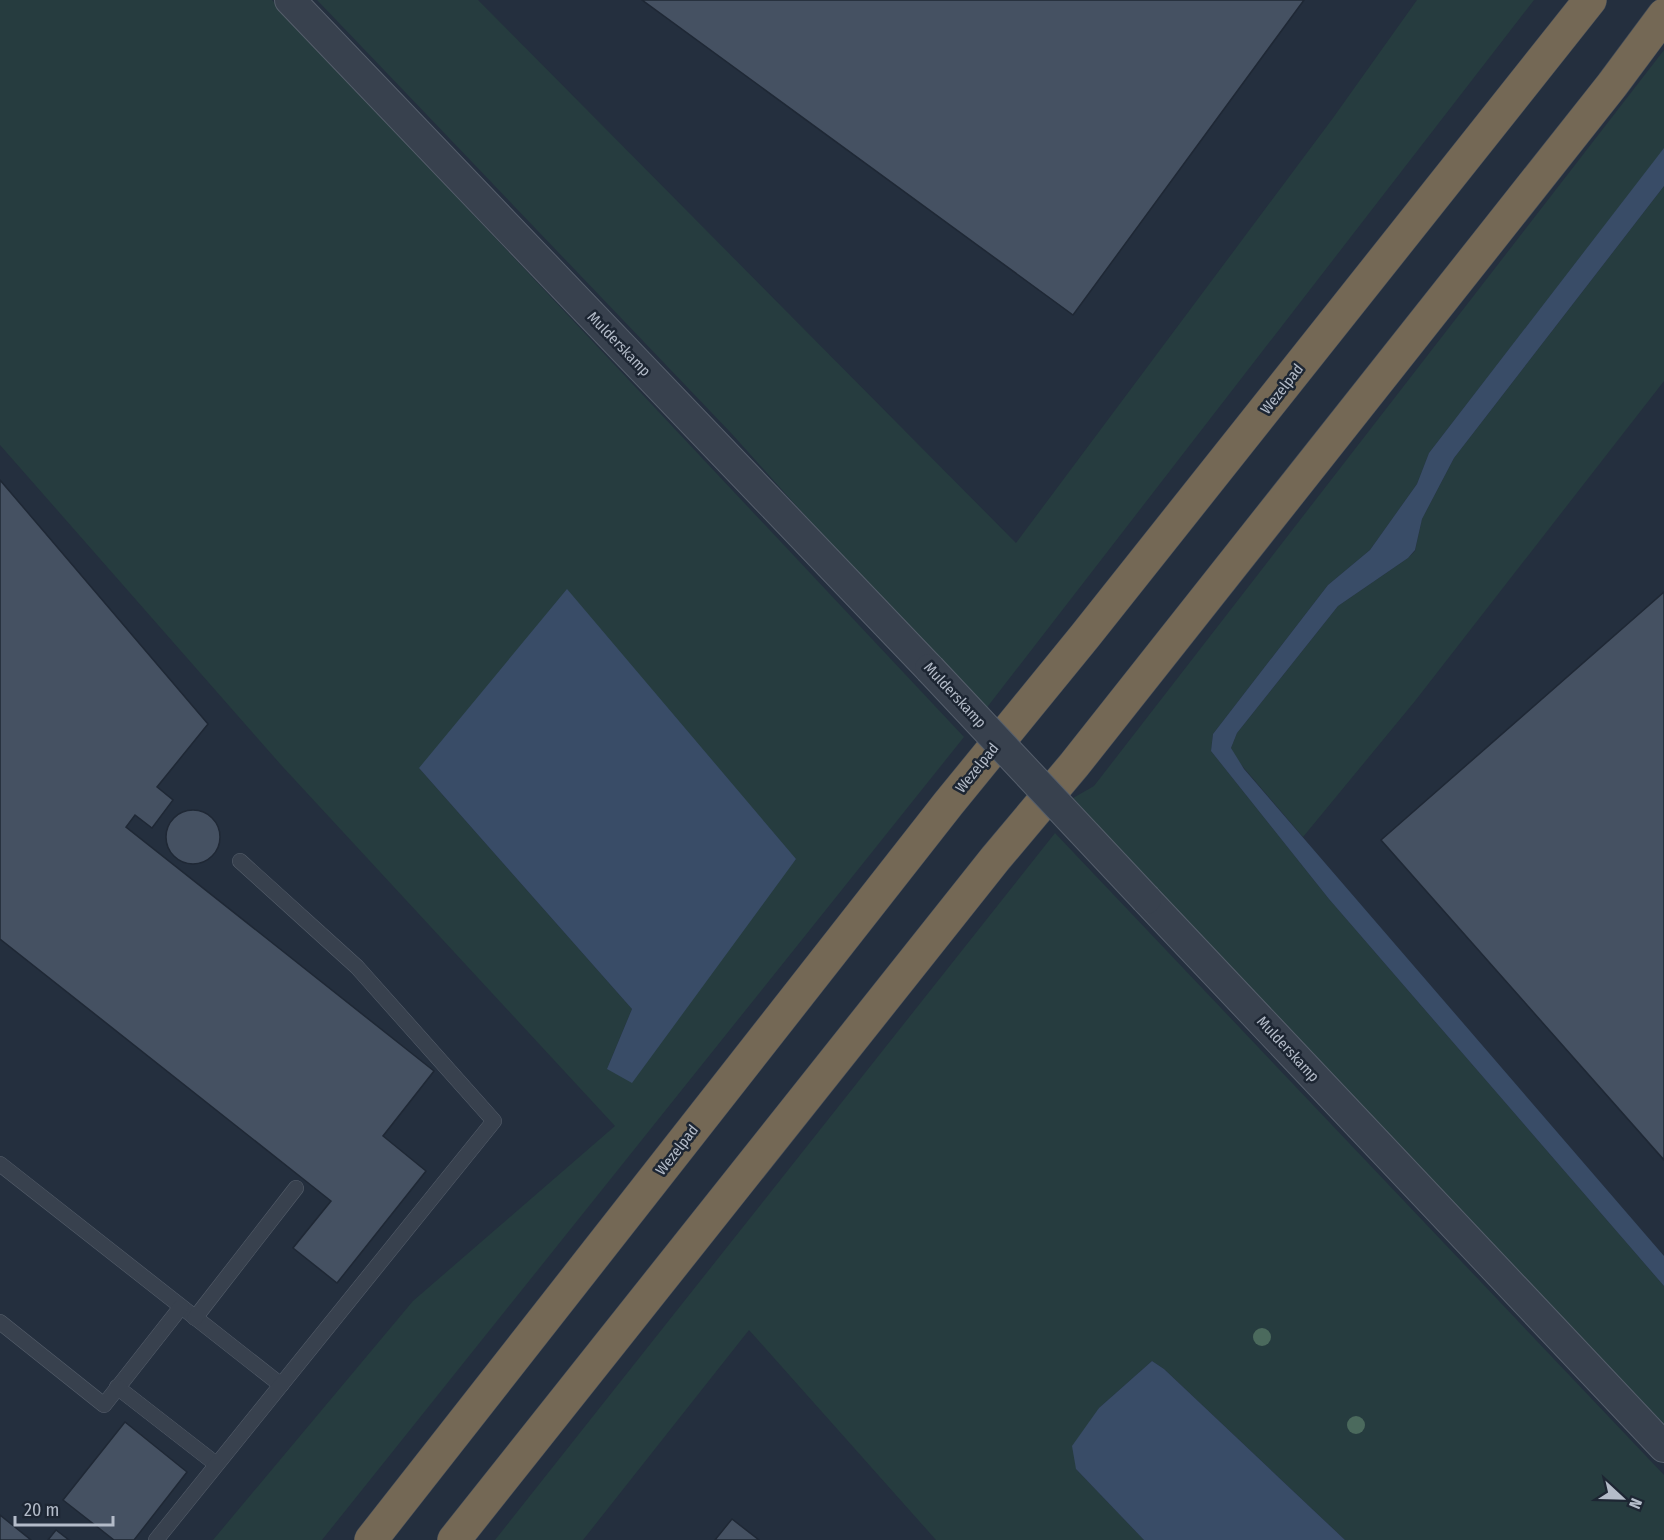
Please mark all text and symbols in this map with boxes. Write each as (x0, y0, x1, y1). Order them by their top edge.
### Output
street label: Mulderskamp (584, 308, 654, 380)
street label: Wezelpad (1257, 360, 1307, 418)
street label: Mulderskamp (920, 659, 990, 731)
street label: Wezelpad (951, 739, 1003, 797)
street label: Mulderskamp (1253, 1013, 1323, 1085)
street label: Wezelpad (652, 1121, 702, 1179)
north arrow (1592, 1468, 1652, 1528)
scale bar (15, 1489, 112, 1527)
text: N (1625, 1495, 1646, 1511)
text: 20 m (24, 1499, 59, 1521)

